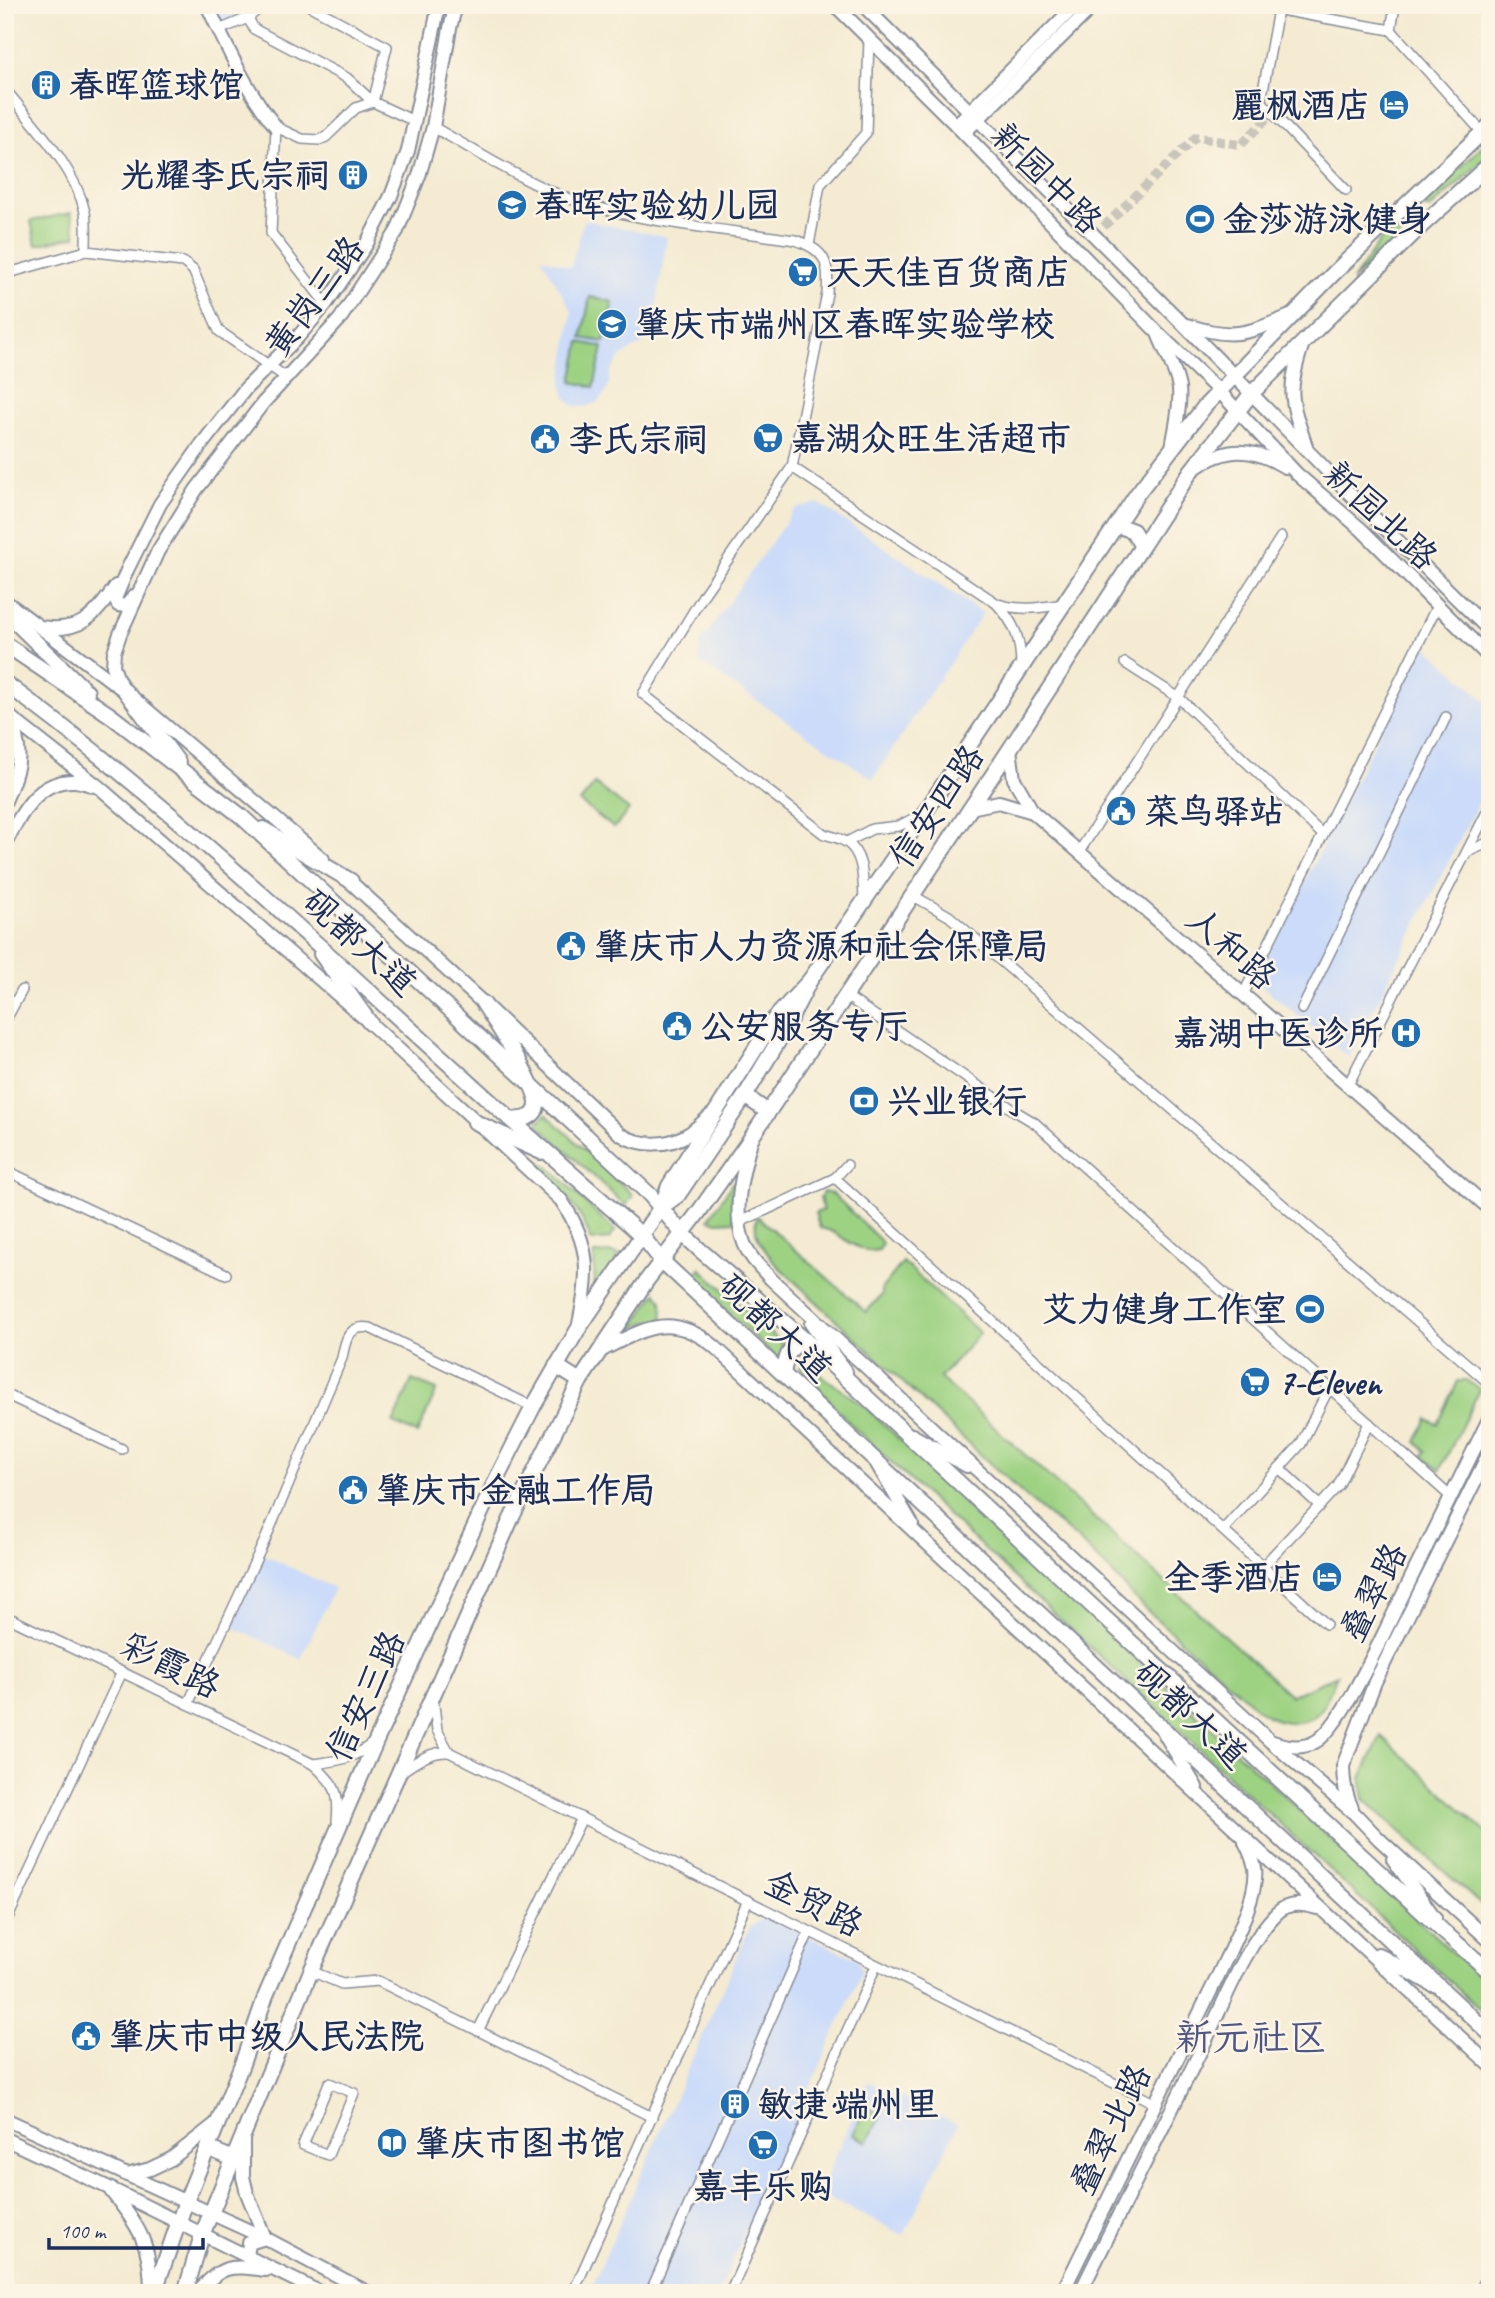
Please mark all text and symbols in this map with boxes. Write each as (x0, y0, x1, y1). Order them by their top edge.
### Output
place label: 春晖篮球馆 (69, 63, 244, 108)
building icon: 春晖篮球馆 (29, 68, 63, 102)
place label: 麗枫酒店 (1231, 83, 1371, 128)
hotel icon: 麗枫酒店 (1377, 88, 1411, 122)
street label: 新园中路 (981, 113, 1112, 244)
place label: 光耀李氏宗祠 (120, 153, 330, 198)
building icon: 光耀李氏宗祠 (336, 158, 370, 192)
place label: 春晖实验幼儿园 (535, 183, 780, 228)
school or university icon: 春晖实验幼儿园 (495, 188, 529, 222)
place label: 金莎游泳健身 (1223, 197, 1433, 242)
sports icon: 金莎游泳健身 (1183, 202, 1217, 236)
street label: 黄岗三路 (254, 227, 375, 366)
place label: 天天佳百货商店 (826, 250, 1071, 295)
supermarket icon: 天天佳百货商店 (786, 255, 820, 289)
place label: 肇庆市端州区春晖实验学校 (635, 302, 1055, 347)
school or university icon: 肇庆市端州区春晖实验学校 (595, 307, 629, 341)
place label: 嘉湖众旺生活超市 (791, 416, 1071, 461)
place label: 李氏宗祠 (568, 417, 708, 462)
supermarket icon: 嘉湖众旺生活超市 (751, 421, 785, 455)
public building icon: 李氏宗祠 (528, 422, 562, 456)
street label: 新园北路 (1314, 451, 1447, 580)
street label: 信安四路 (879, 736, 994, 877)
place label: 菜鸟驿站 (1144, 789, 1284, 834)
public building icon: 菜鸟驿站 (1104, 794, 1138, 828)
street label: 砚都大道 (293, 879, 427, 1006)
street label: 人和路 (1177, 897, 1286, 1000)
place label: 肇庆市人力资源和社会保障局 (594, 924, 1049, 969)
public building icon: 肇庆市人力资源和社会保障局 (554, 929, 588, 963)
place label: 公安服务专厅 (700, 1004, 910, 1049)
public building icon: 公安服务专厅 (660, 1009, 694, 1043)
place label: 嘉湖中医诊所 (1173, 1011, 1383, 1056)
hospital icon: 嘉湖中医诊所 (1389, 1016, 1423, 1050)
place label: 兴业银行 (887, 1079, 1027, 1124)
bank icon: 兴业银行 (847, 1084, 881, 1118)
street label: 砚都大道 (709, 1263, 842, 1392)
place label: 艾力健身工作室 (1042, 1287, 1287, 1332)
sports icon: 艾力健身工作室 (1293, 1292, 1327, 1326)
place label: 7-Eleven (1278, 1360, 1383, 1405)
supermarket icon: 7-Eleven (1238, 1365, 1272, 1399)
place label: 肇庆市金融工作局 (376, 1468, 656, 1513)
public building icon: 肇庆市金融工作局 (336, 1473, 370, 1507)
street label: 叠翠路 (1330, 1535, 1417, 1649)
place label: 全季酒店 (1164, 1555, 1304, 1600)
hotel icon: 全季酒店 (1310, 1560, 1344, 1594)
street label: 彩霞路 (114, 1622, 228, 1709)
street label: 信安三路 (315, 1623, 415, 1769)
street label: 砚都大道 (1124, 1650, 1257, 1779)
street label: 金贸路 (757, 1860, 871, 1947)
place label: 肇庆市中级人民法院 (109, 2014, 424, 2059)
district label: 新元社区 (1175, 2014, 1327, 2061)
public building icon: 肇庆市中级人民法院 (69, 2019, 103, 2053)
street label: 叠翠北路 (1060, 2056, 1161, 2202)
place label: 敏捷·端州里 (758, 2082, 940, 2127)
building icon: 敏捷·端州里 (718, 2087, 752, 2121)
place label: 肇庆市图书馆 (415, 2121, 625, 2166)
library icon: 肇庆市图书馆 (375, 2126, 409, 2160)
supermarket icon: 嘉丰乐购 (746, 2128, 780, 2162)
place label: 嘉丰乐购 (693, 2164, 833, 2209)
scale bar (49, 2207, 203, 2251)
text: 100 m (60, 2218, 107, 2244)

